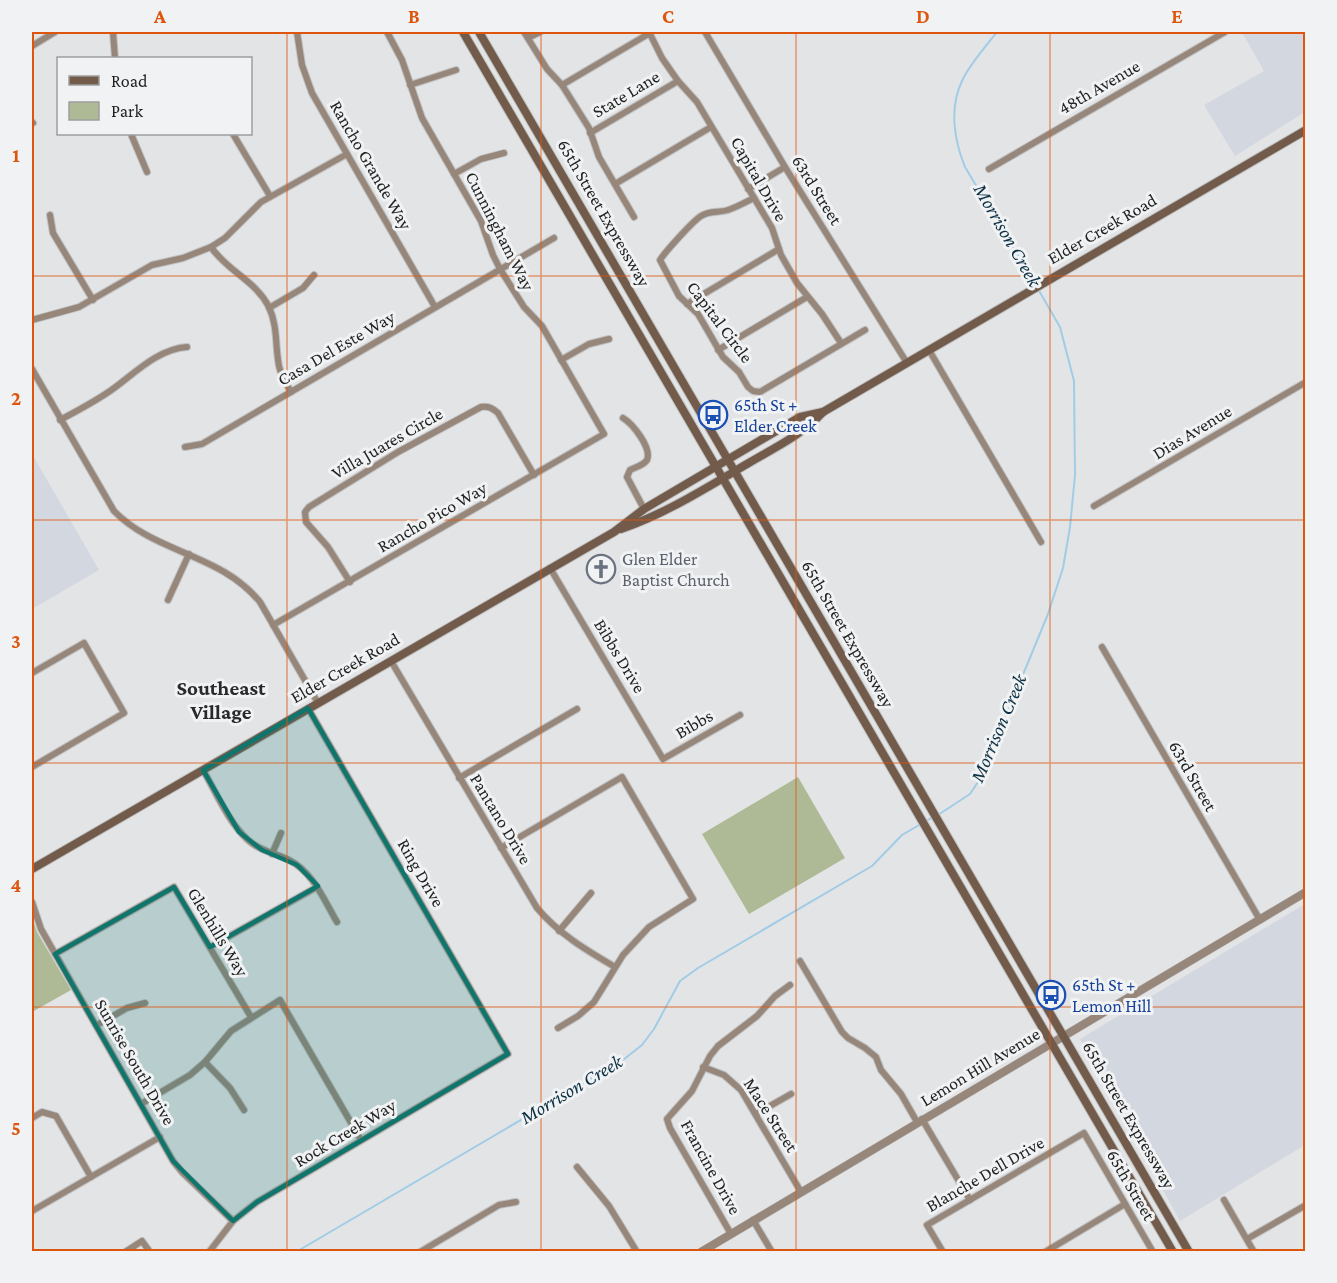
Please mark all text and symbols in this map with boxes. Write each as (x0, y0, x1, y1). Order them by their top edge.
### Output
text: A (153, 5, 167, 27)
text: B (408, 5, 420, 27)
text: C (662, 5, 674, 27)
text: D (916, 5, 930, 27)
text: E (1171, 5, 1183, 27)
street label: 48th Avenue (1055, 56, 1143, 118)
legend (57, 57, 252, 135)
street label: State Lane (589, 66, 663, 122)
text: Road (111, 71, 148, 91)
street label: Rancho Grande Way (326, 97, 416, 234)
text: Park (111, 101, 143, 121)
street label: Capital Drive (727, 133, 791, 225)
street label: 65th Street Expressway (554, 136, 655, 291)
text: 1 (12, 144, 20, 166)
street label: 63rd Street (788, 152, 847, 229)
street label: Cunningham Way (461, 168, 539, 294)
water label: Morrison Creek (969, 179, 1047, 292)
street label: Elder Creek Road (1044, 189, 1161, 268)
street label: Capital Circle (683, 277, 757, 367)
street label: Casa Del Este Way (274, 306, 399, 390)
text: 2 (11, 387, 21, 409)
place label: 65th St + Elder Creek (734, 395, 817, 436)
bus stop icon: 65th St + Elder Creek (697, 399, 729, 431)
street label: Dias Avenue (1149, 401, 1235, 463)
street label: Villa Juares Circle (328, 403, 446, 483)
street label: Rancho Pico Way (374, 477, 491, 556)
place label: Glen Elder Baptist Church (622, 549, 730, 590)
church icon: Glen Elder Baptist Church (585, 553, 617, 585)
street label: 65th Street Expressway (798, 557, 899, 712)
street label: Bibbs Drive (590, 615, 650, 697)
street label: Elder Creek Road (287, 628, 404, 707)
text: 3 (11, 630, 21, 652)
water label: Morrison Creek (965, 669, 1031, 786)
district label: Southeast Village (176, 676, 266, 724)
street label: Bibbs (672, 705, 716, 743)
street label: 63rd Street (1165, 737, 1222, 816)
street label: Pantano Drive (466, 770, 536, 868)
street label: Ring Drive (393, 835, 449, 911)
text: 4 (11, 874, 22, 896)
street label: Glenhills Way (184, 884, 253, 981)
place label: 65th St + Lemon Hill (1072, 975, 1152, 1016)
bus stop icon: 65th St + Lemon Hill (1035, 979, 1067, 1011)
street label: Sunrise South Drive (91, 995, 179, 1129)
street label: Lemon Hill Avenue (917, 1023, 1043, 1111)
street label: 65th Street Expressway (1078, 1037, 1180, 1193)
water label: Morrison Creek (515, 1049, 627, 1129)
street label: Mace Street (740, 1074, 803, 1157)
street label: Rock Creek Way (291, 1095, 400, 1171)
street label: Francine Drive (677, 1116, 745, 1218)
text: 5 (11, 1117, 21, 1139)
street label: Blanche Dell Drive (922, 1132, 1048, 1216)
street label: 65th Street (1102, 1146, 1160, 1224)

